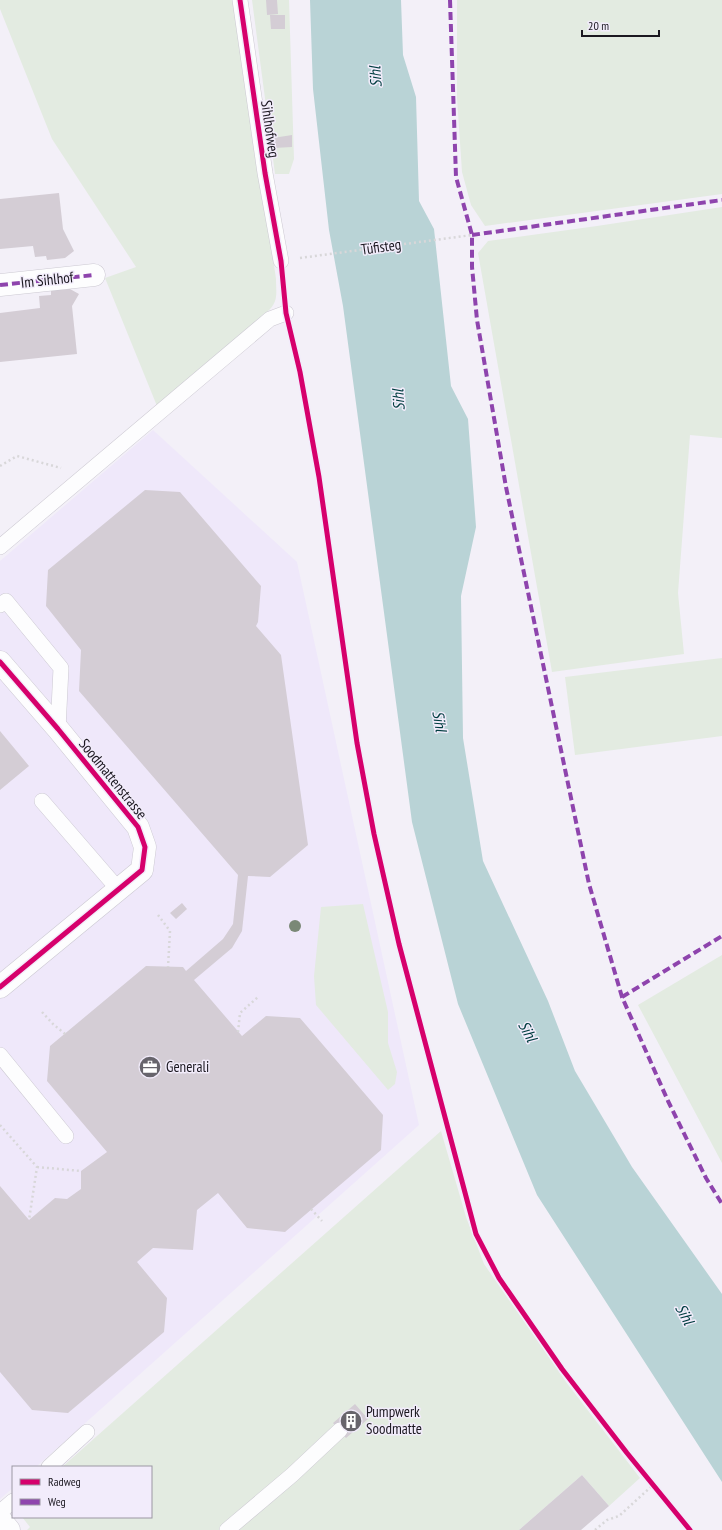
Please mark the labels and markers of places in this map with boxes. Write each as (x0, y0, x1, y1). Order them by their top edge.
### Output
office icon: Generali (137, 1054, 163, 1080)
place label: Generali (166, 1057, 209, 1076)
place label: Pumpwerk Soodmatte (366, 1402, 422, 1438)
building icon: Pumpwerk Soodmatte (338, 1408, 364, 1434)

